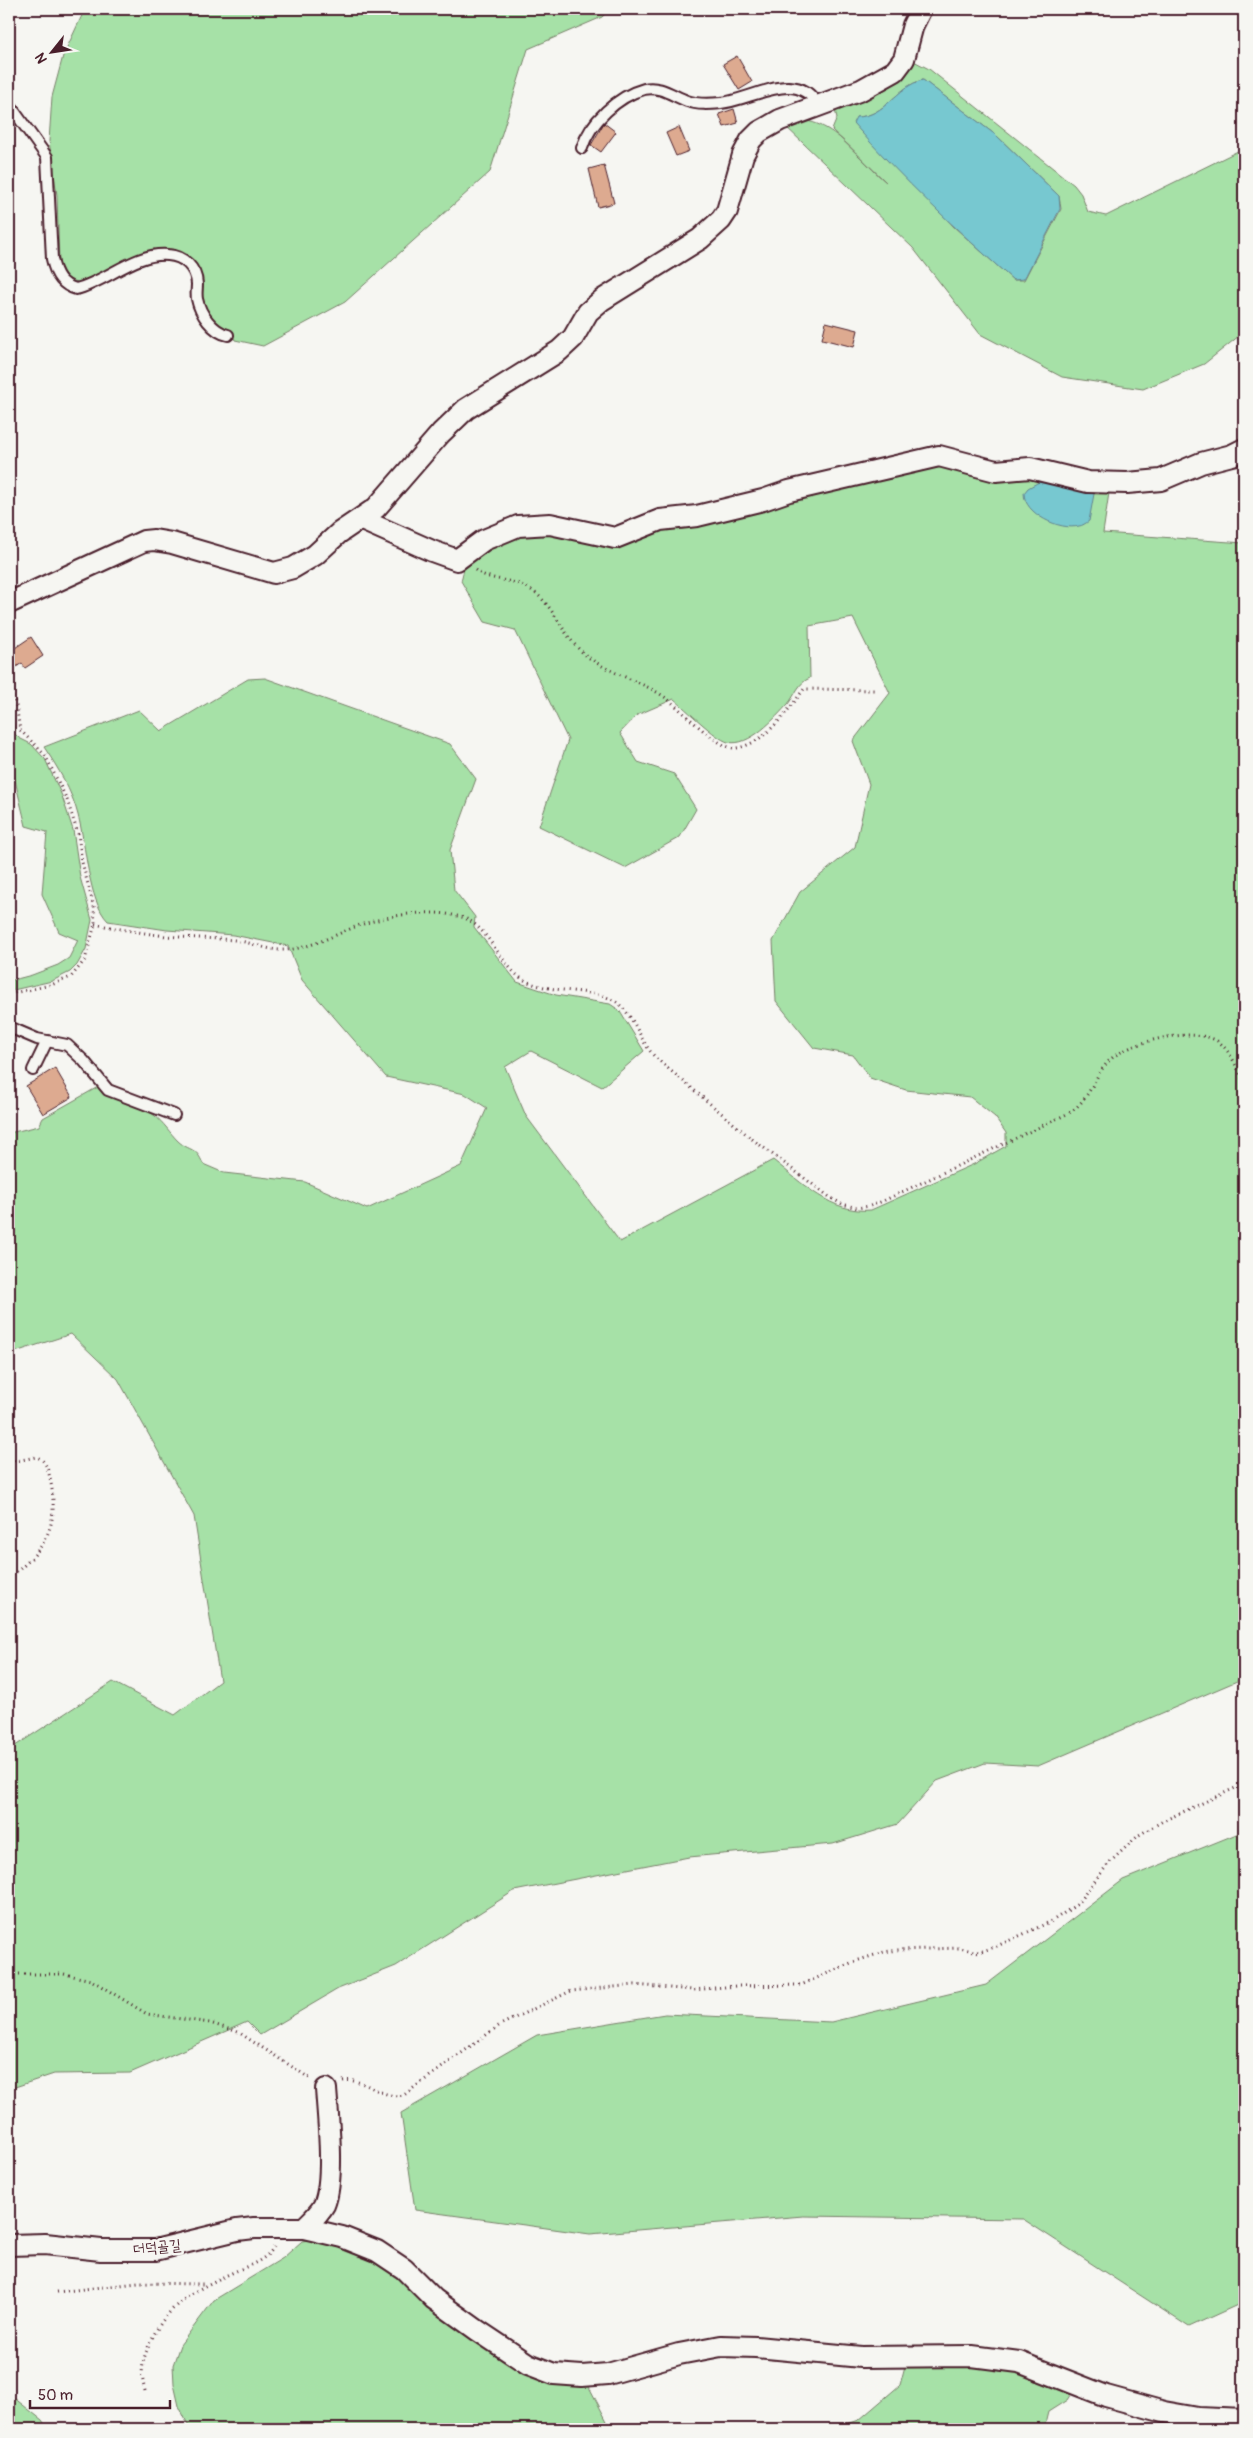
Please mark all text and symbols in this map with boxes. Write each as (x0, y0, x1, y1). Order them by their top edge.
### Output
north arrow (28, 28, 78, 78)
text: N (31, 50, 51, 67)
street label: 더덕골길 (132, 2236, 182, 2259)
scale bar (30, 2378, 170, 2410)
text: 50 m (38, 2386, 73, 2405)

